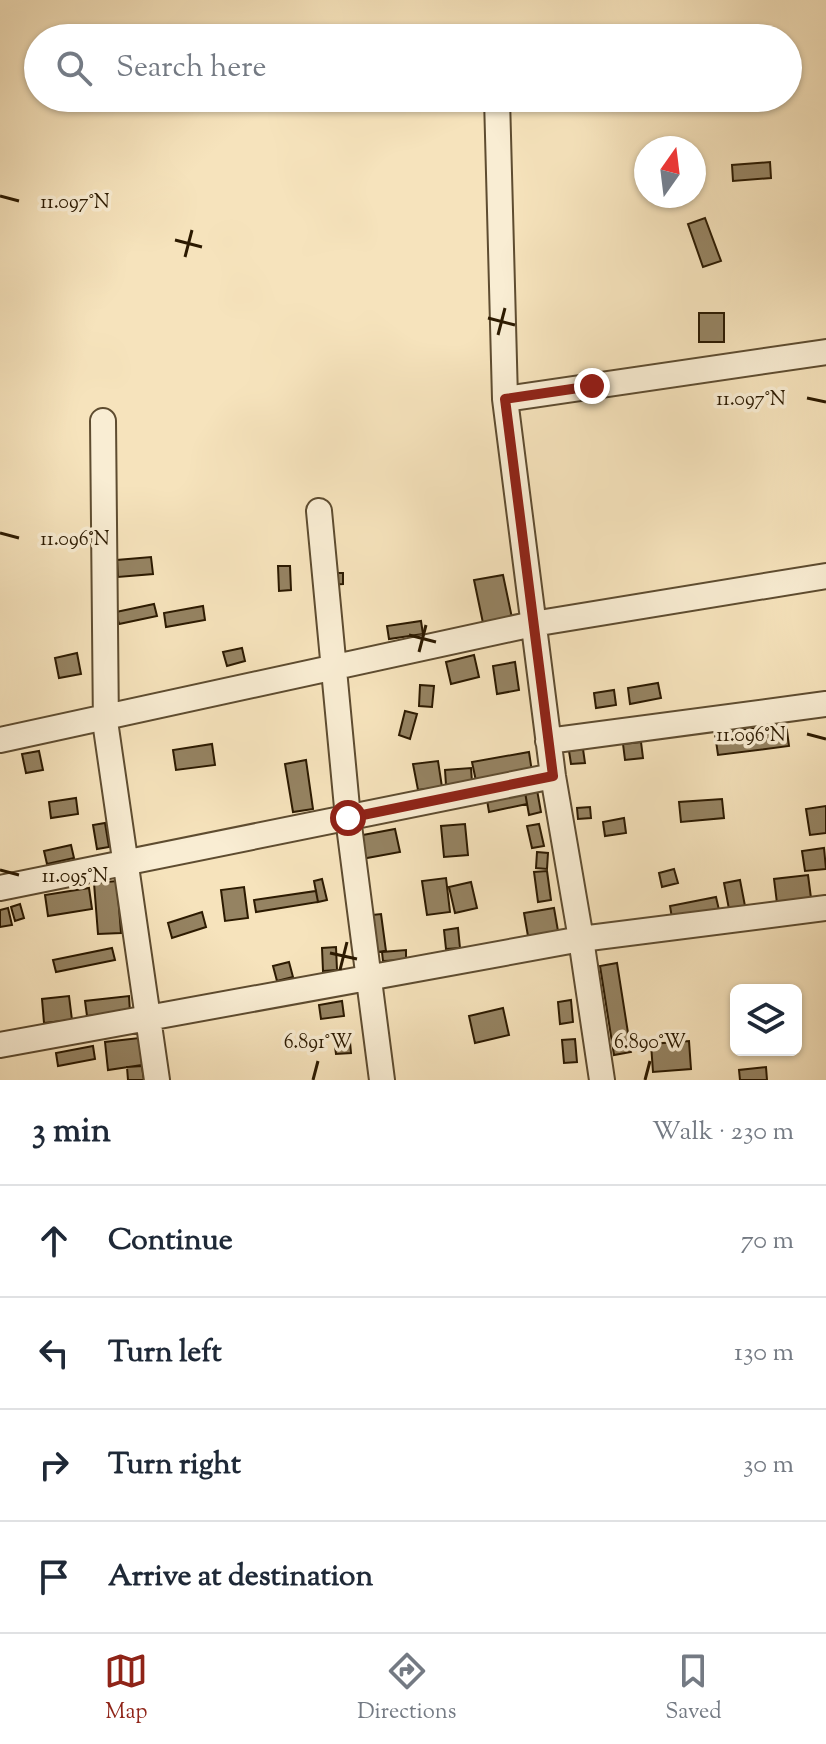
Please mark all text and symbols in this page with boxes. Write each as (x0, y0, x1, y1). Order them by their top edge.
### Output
search box (24, 24, 802, 112)
icon: search (52, 46, 96, 90)
text: Search here (116, 47, 266, 90)
north arrow (634, 136, 706, 208)
text: 11.097°N (40, 189, 110, 218)
route end (574, 368, 610, 404)
text: 11.097°N (716, 386, 786, 415)
text: 11.096°N (40, 526, 110, 555)
text: 11.096°N (716, 722, 786, 751)
route start (330, 800, 366, 836)
text: 11.095°N (42, 863, 108, 892)
map controls (730, 984, 802, 1056)
button: layers (730, 984, 802, 1056)
text: 6.891°W (284, 1029, 352, 1058)
text: 6.890°W (614, 1029, 686, 1058)
text: 3 min (32, 1108, 111, 1157)
text: Walk · 230 m (652, 1114, 794, 1151)
icon: ahead (32, 1219, 76, 1263)
text: Continue (108, 1220, 233, 1263)
text: 70 m (741, 1223, 794, 1260)
icon: left (32, 1331, 76, 1375)
text: Turn left (108, 1332, 222, 1375)
text: 130 m (734, 1335, 794, 1372)
icon: right (32, 1443, 76, 1487)
text: Turn right (108, 1444, 241, 1487)
text: 30 m (743, 1447, 794, 1484)
icon: arrive (32, 1555, 76, 1599)
text: Arrive at destination (108, 1556, 373, 1599)
tab: Map (104, 1649, 148, 1729)
tab: Directions (357, 1649, 456, 1729)
tab: Saved (665, 1649, 722, 1729)

